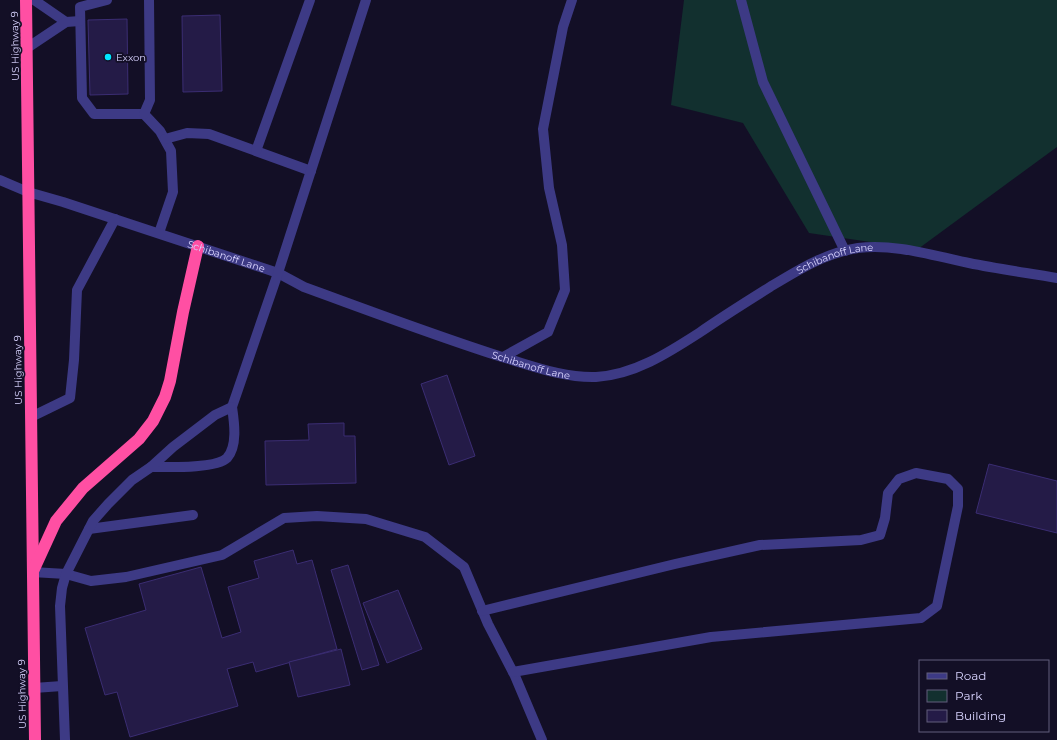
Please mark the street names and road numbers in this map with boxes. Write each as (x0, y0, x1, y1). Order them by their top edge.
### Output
street label: US Highway 9 (8, 11, 22, 81)
street label: Schibanoff Lane (186, 237, 267, 275)
street label: Schibanoff Lane (794, 240, 873, 277)
street label: US Highway 9 (11, 335, 25, 405)
street label: Schibanoff Lane (490, 348, 571, 382)
street label: US Highway 9 (15, 659, 29, 729)

